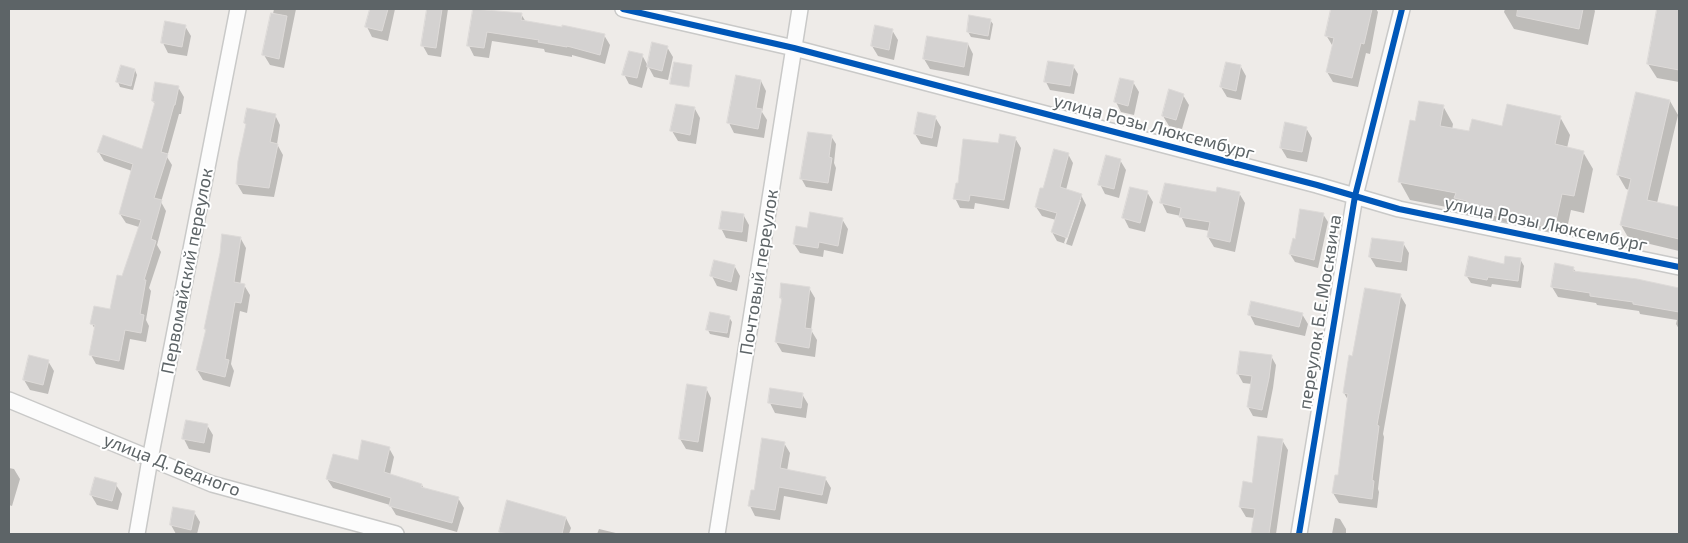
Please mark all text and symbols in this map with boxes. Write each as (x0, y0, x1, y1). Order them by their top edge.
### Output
street label: улица Розы Люксембург (1051, 90, 1257, 164)
street label: Первомайский переулок (156, 166, 218, 376)
street label: Почтовый переулок (735, 188, 783, 356)
street label: улица Розы Люксембург (1443, 192, 1649, 256)
street label: переулок Б.Е.Москвича (1294, 213, 1346, 411)
street label: улица Д. Бедного (100, 429, 244, 501)

